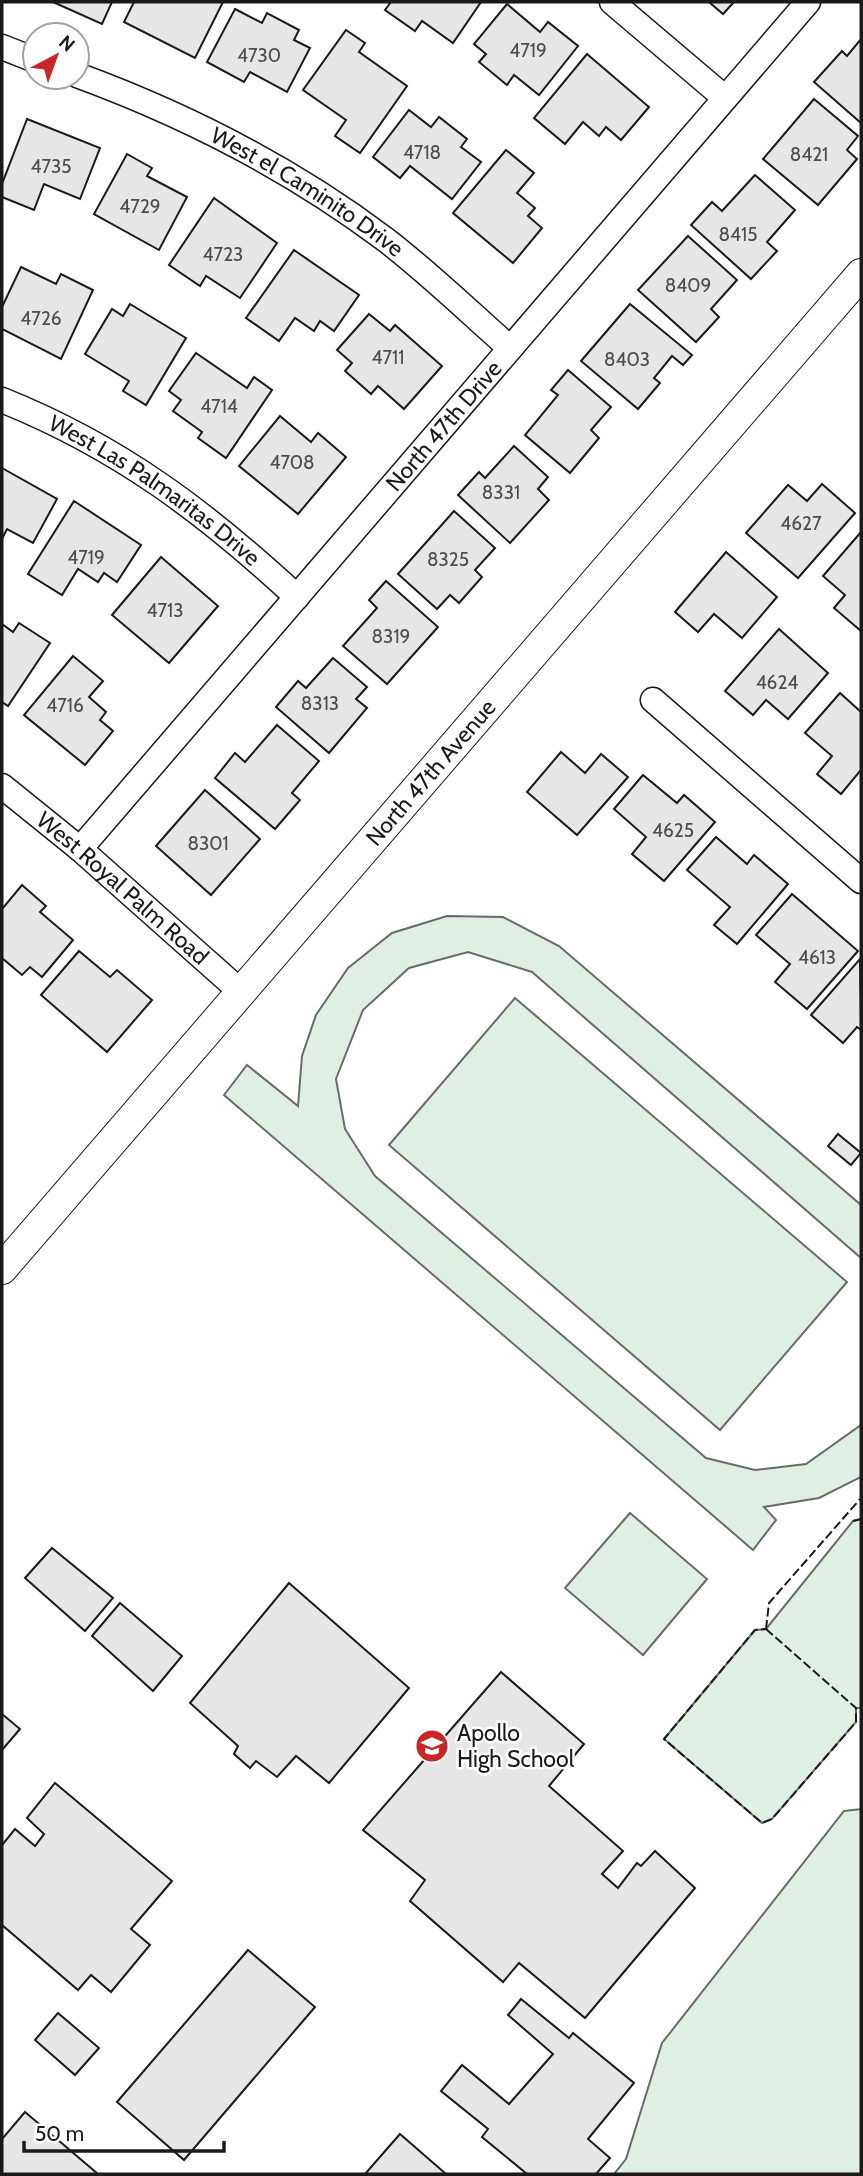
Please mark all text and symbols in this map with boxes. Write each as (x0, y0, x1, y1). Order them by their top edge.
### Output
north arrow (21, 21, 91, 91)
text: N (54, 30, 79, 57)
house number: 4719 (509, 39, 547, 62)
house number: 4730 (237, 44, 281, 67)
street label: West el Caminito Drive (206, 121, 410, 263)
house number: 4718 (403, 141, 441, 164)
house number: 8421 (790, 143, 828, 166)
house number: 4735 (30, 155, 72, 178)
house number: 4729 (119, 195, 161, 218)
house number: 8415 (719, 223, 757, 246)
house number: 4723 (203, 243, 243, 266)
house number: 8409 (665, 274, 711, 297)
house number: 4726 (20, 307, 62, 330)
house number: 4711 (372, 346, 404, 369)
house number: 8403 (604, 348, 650, 371)
street label: North 47th Drive (380, 355, 508, 497)
house number: 4714 (200, 395, 238, 418)
street label: West Las Palmaritas Drive (44, 409, 266, 572)
house number: 4708 (269, 451, 315, 474)
house number: 8331 (482, 481, 520, 504)
house number: 4627 (780, 512, 822, 535)
house number: 4719 (67, 546, 105, 569)
house number: 8325 (427, 548, 469, 571)
house number: 4713 (146, 599, 184, 622)
house number: 8319 (372, 625, 410, 648)
house number: 4624 (756, 671, 798, 694)
house number: 8313 (301, 692, 339, 715)
street label: North 47th Avenue (360, 693, 502, 851)
house number: 4716 (46, 694, 84, 717)
street label: West Royal Palm Road (31, 806, 214, 970)
house number: 4625 (652, 819, 694, 842)
house number: 8301 (187, 832, 229, 855)
house number: 4613 (798, 946, 836, 969)
place label: Apollo High School (457, 1719, 575, 1773)
school or university icon: Apollo High School (413, 1727, 451, 1765)
scale bar (24, 2110, 224, 2154)
text: 50 m (35, 2121, 84, 2146)

